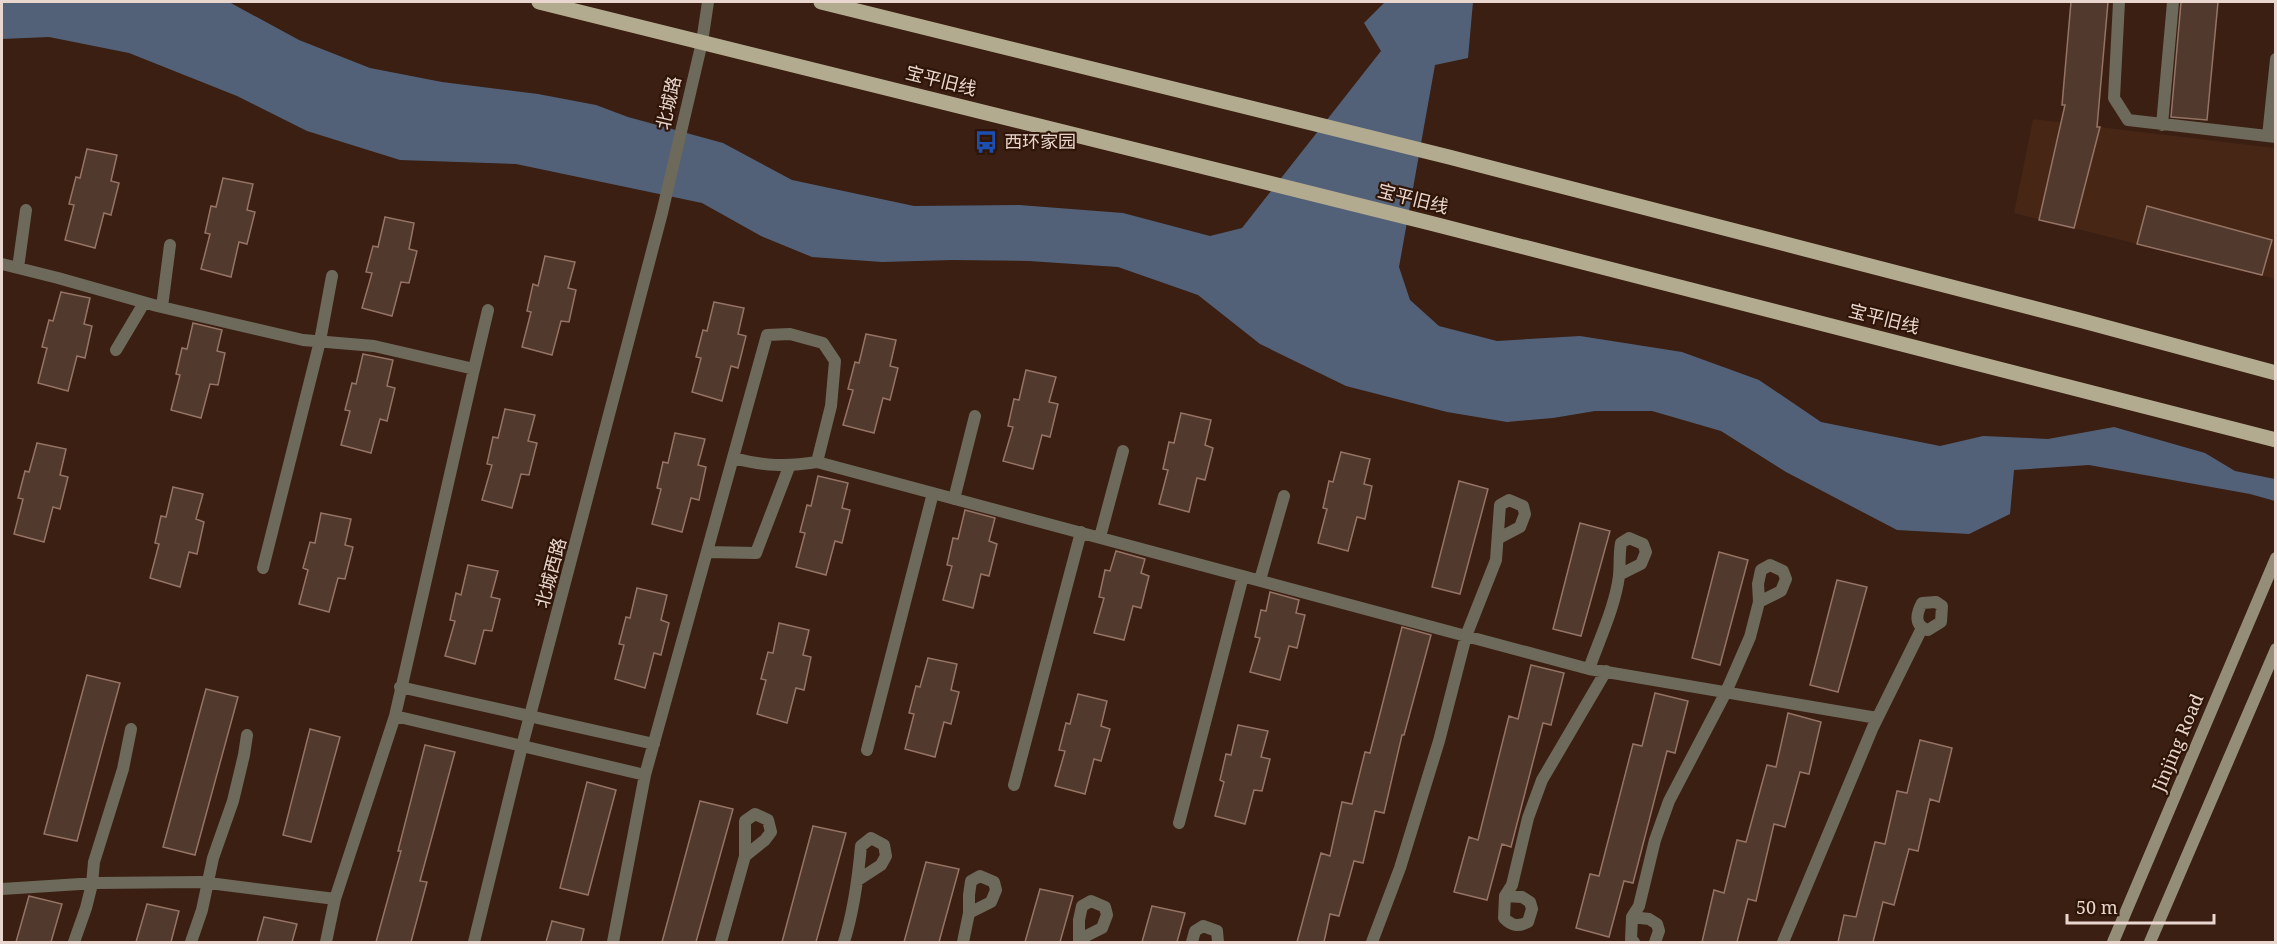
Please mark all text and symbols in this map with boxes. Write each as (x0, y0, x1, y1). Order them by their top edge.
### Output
street label: 宝平旧线 (903, 60, 979, 100)
street label: 北城路 (650, 74, 686, 132)
bus stop icon: 西环家园 (973, 129, 999, 155)
place label: 西环家园 (1004, 129, 1076, 153)
street label: 宝平旧线 (1375, 178, 1451, 218)
street label: 宝平旧线 (1846, 298, 1922, 338)
street label: 北城西路 (529, 535, 571, 611)
street label: Jinjing Road (2145, 690, 2209, 796)
scale bar (2067, 887, 2214, 925)
text: 50 m (2076, 895, 2118, 919)

